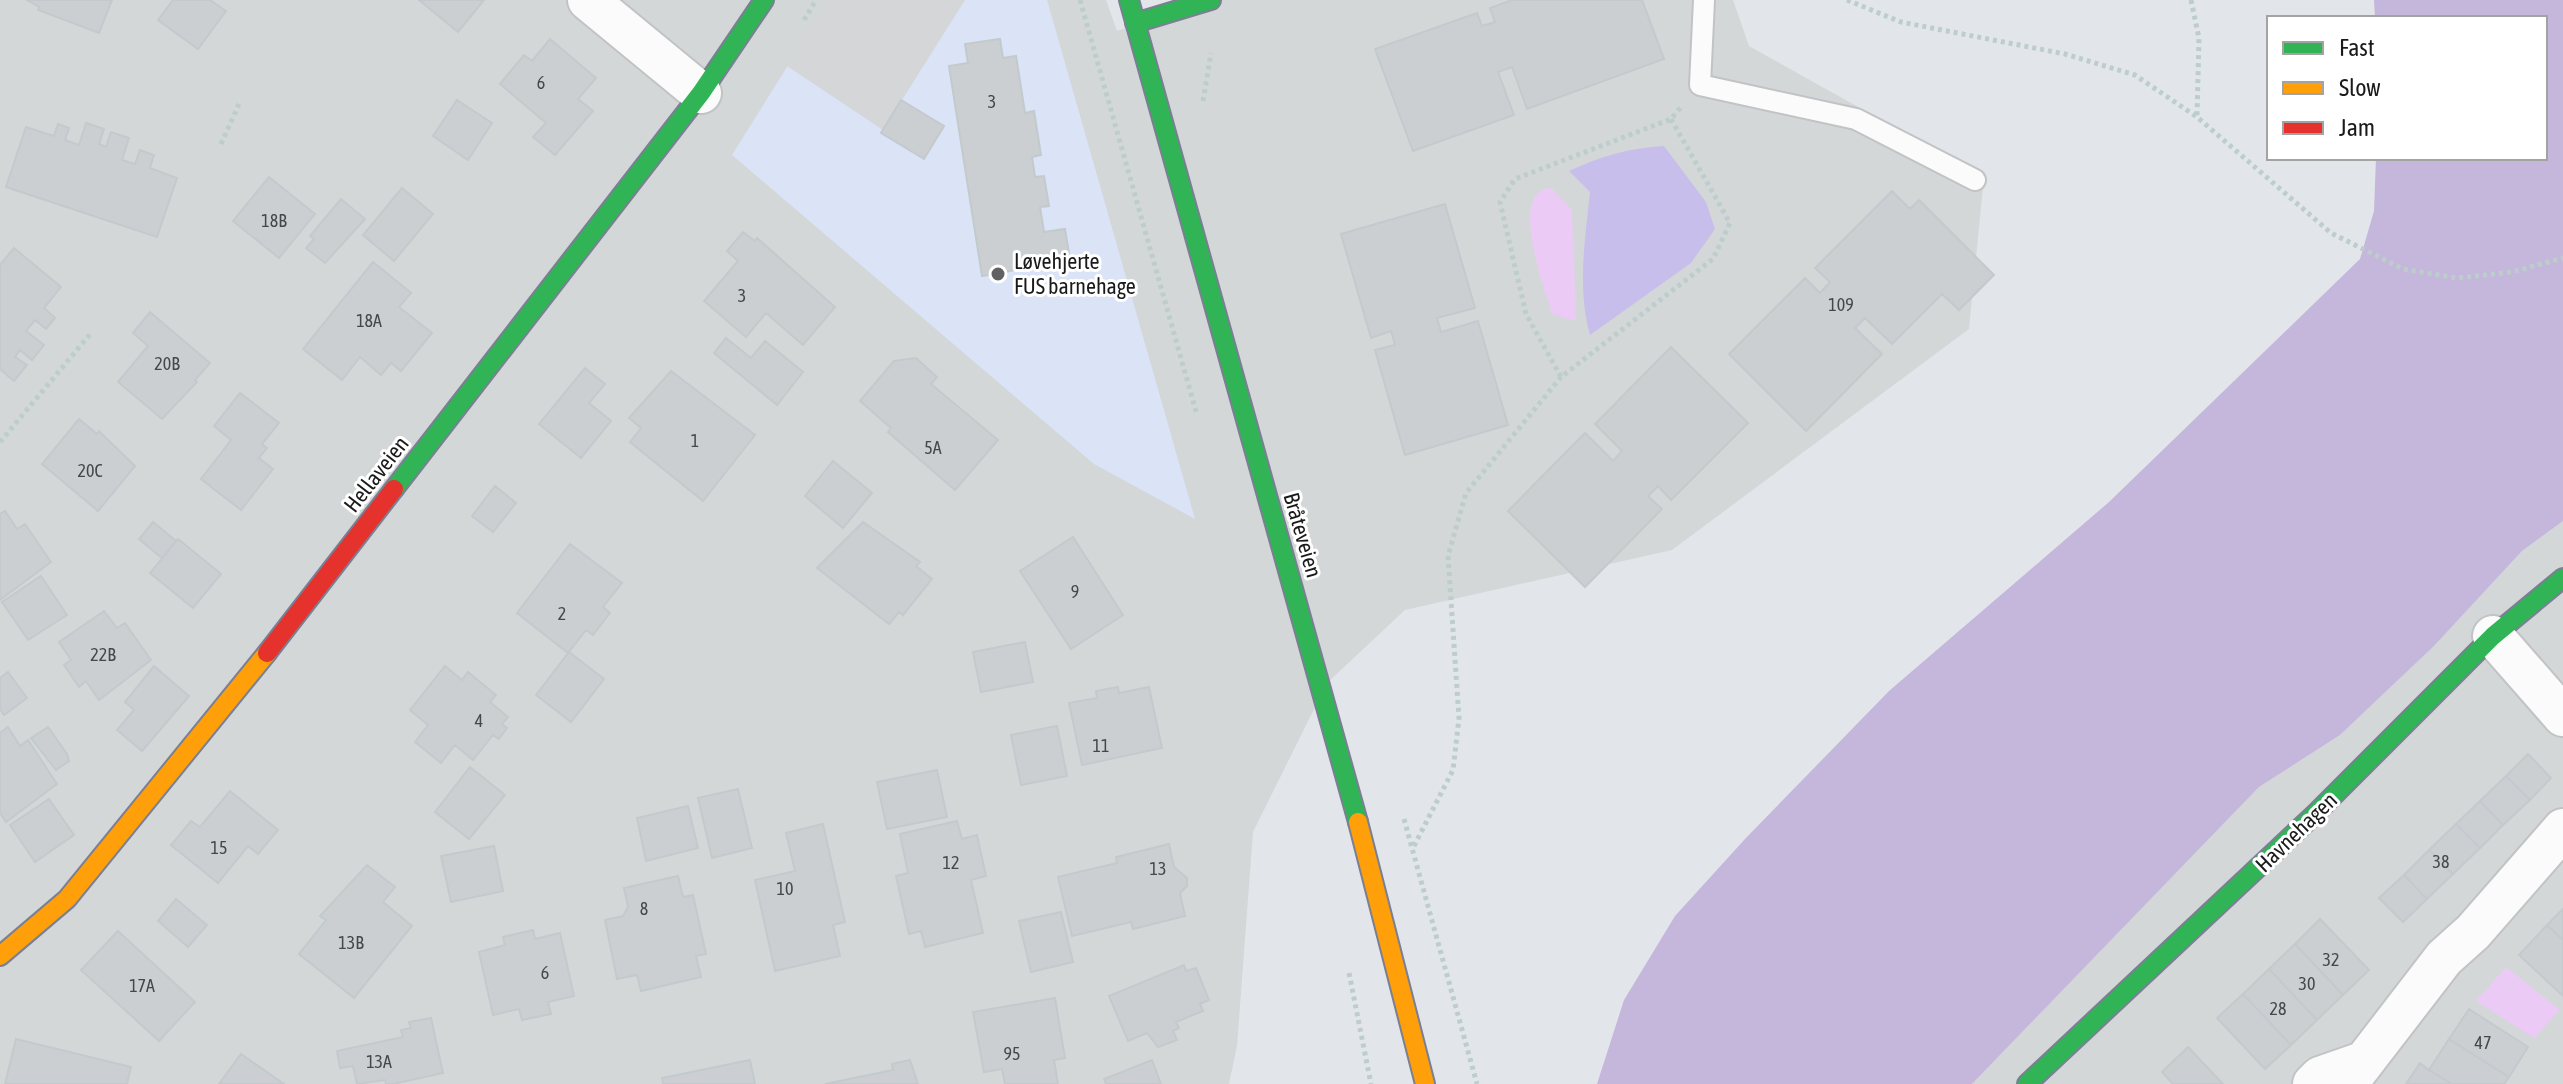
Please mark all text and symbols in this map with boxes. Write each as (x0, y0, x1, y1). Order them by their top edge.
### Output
legend (2267, 16, 2547, 160)
text: Fast (2339, 34, 2375, 61)
house number: 6 (537, 72, 545, 93)
text: Slow (2339, 74, 2381, 101)
house number: 3 (988, 91, 996, 112)
text: Jam (2339, 114, 2375, 141)
house number: 18B (261, 210, 287, 231)
place label: Løvehjerte FUS barnehage (1014, 248, 1136, 299)
marker: Løvehjerte FUS barnehage (989, 265, 1007, 283)
house number: 3 (738, 285, 746, 306)
house number: 109 (1828, 294, 1854, 315)
house number: 18A (356, 310, 382, 331)
house number: 20B (154, 353, 180, 374)
house number: 1 (691, 430, 699, 451)
street label: Hellaveien (338, 431, 414, 517)
house number: 5A (924, 437, 942, 458)
house number: 20C (77, 460, 103, 481)
street label: Bråteveien (1278, 490, 1328, 580)
house number: 9 (1071, 581, 1079, 602)
house number: 2 (558, 603, 566, 624)
house number: 22B (90, 644, 116, 665)
house number: 4 (475, 710, 483, 731)
house number: 11 (1093, 735, 1109, 756)
street label: Havnehagen (2250, 787, 2342, 877)
house number: 15 (211, 837, 227, 858)
house number: 38 (2433, 851, 2449, 872)
house number: 12 (943, 852, 959, 873)
house number: 13 (1150, 858, 1166, 879)
house number: 10 (777, 878, 793, 899)
house number: 8 (640, 898, 648, 919)
house number: 13B (338, 932, 364, 953)
house number: 32 (2323, 949, 2339, 970)
house number: 6 (541, 962, 549, 983)
house number: 30 (2299, 973, 2315, 994)
house number: 17A (129, 975, 155, 996)
house number: 28 (2270, 998, 2286, 1019)
house number: 47 (2475, 1032, 2491, 1053)
house number: 95 (1004, 1043, 1020, 1064)
house number: 13A (366, 1051, 392, 1072)

